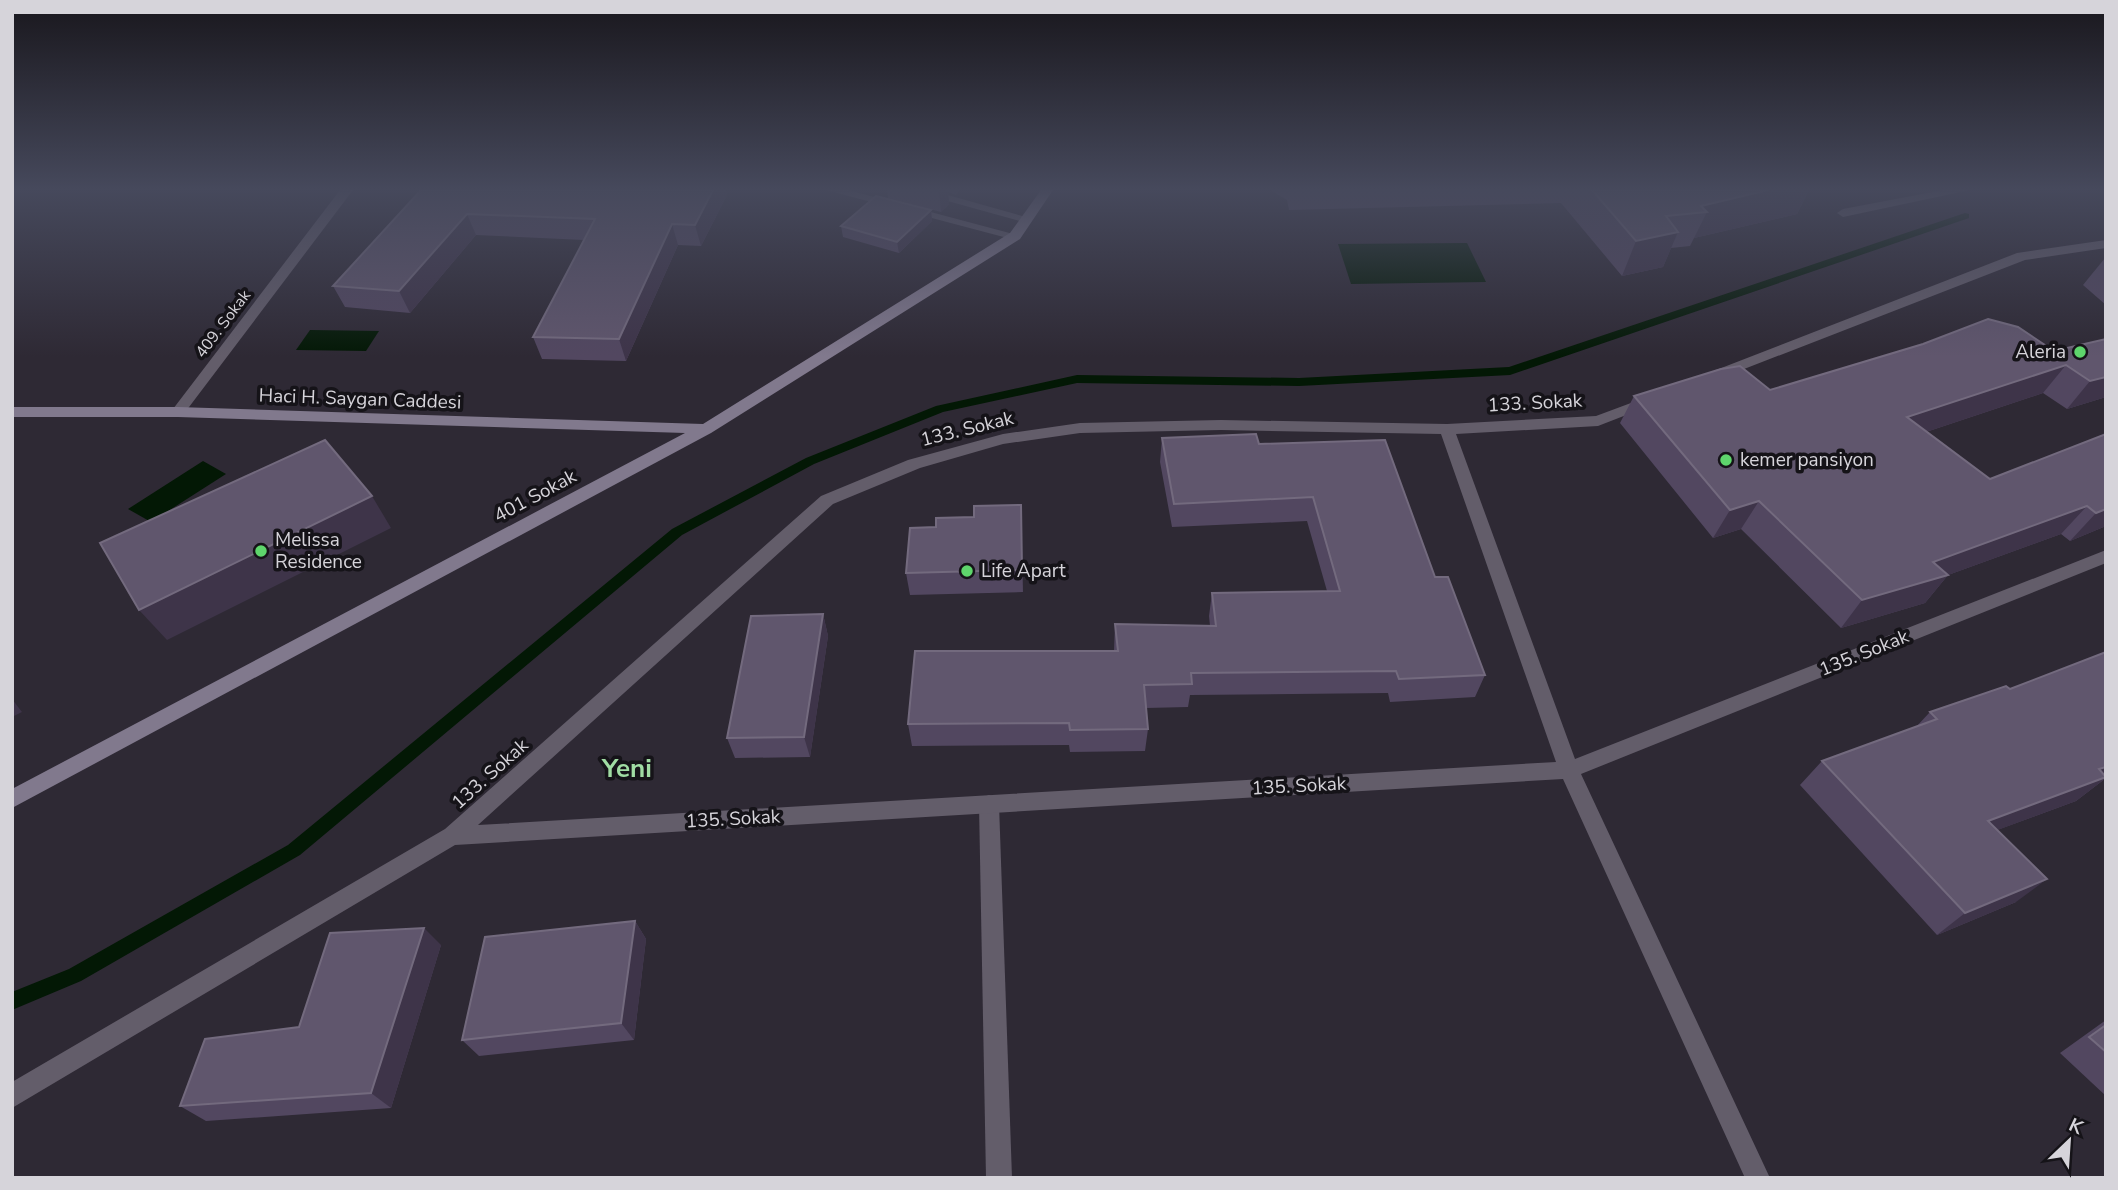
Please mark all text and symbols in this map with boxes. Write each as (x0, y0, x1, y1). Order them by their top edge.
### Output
street label: 409. Sokak (190, 285, 256, 362)
place label: Aleria (2015, 339, 2066, 365)
marker: Aleria (2072, 344, 2088, 360)
street label: Haci H. Saygan Caddesi (258, 382, 462, 416)
street label: 133. Sokak (1487, 388, 1583, 418)
street label: 133. Sokak (918, 405, 1017, 453)
place label: kemer pansiyon (1740, 447, 1874, 473)
marker: kemer pansiyon (1718, 452, 1734, 468)
street label: 401 Sokak (489, 463, 581, 529)
place label: Melissa Residence (275, 527, 362, 575)
marker: Melissa Residence (253, 543, 269, 559)
place label: Life Apart (981, 558, 1066, 584)
marker: Life Apart (959, 563, 975, 579)
street label: 135. Sokak (1815, 623, 1913, 683)
street label: 133. Sokak (446, 732, 534, 815)
district label: Yeni (601, 751, 652, 786)
street label: 135. Sokak (1251, 771, 1347, 801)
street label: 135. Sokak (685, 804, 781, 834)
north arrow (2034, 1106, 2104, 1176)
text: K (2065, 1112, 2088, 1142)

